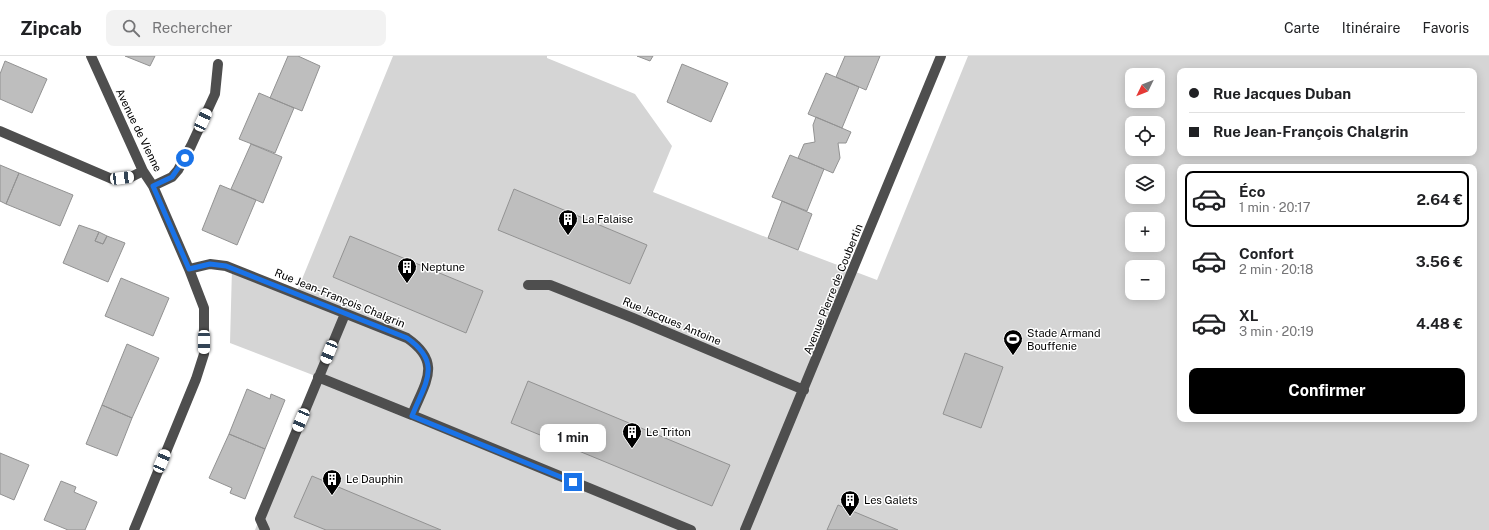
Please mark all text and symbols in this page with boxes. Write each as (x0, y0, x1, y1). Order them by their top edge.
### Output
search box (106, 10, 386, 46)
text: Zipcab (20, 17, 82, 39)
icon: search (120, 17, 142, 39)
text: Rechercher (152, 19, 232, 36)
text: Carte (1284, 20, 1320, 36)
text: Itinéraire (1342, 20, 1400, 36)
text: Favoris (1422, 20, 1469, 36)
north arrow (1125, 68, 1165, 108)
map controls (1125, 68, 1165, 300)
text: Rue Jacques Duban (1213, 85, 1351, 102)
street label: Avenue de Vienne (114, 87, 164, 173)
car (192, 107, 214, 133)
button: locate (1125, 116, 1165, 156)
text: Rue Jean-François Chalgrin (1213, 123, 1409, 140)
route start (176, 149, 194, 167)
button: layers (1125, 164, 1165, 204)
car (109, 171, 135, 185)
icon: car (1191, 181, 1227, 217)
text: Éco (1239, 183, 1265, 200)
text: 2.64 € (1417, 191, 1463, 208)
text: 1 min · 20:17 (1239, 200, 1310, 215)
building icon: La Falaise (557, 208, 579, 236)
button: + (1125, 212, 1165, 252)
place label: La Falaise (582, 213, 633, 225)
street label: Avenue Pierre de Coubertin (801, 222, 865, 356)
icon: car (1191, 243, 1227, 279)
text: Confort (1239, 245, 1294, 262)
text: 3.56 € (1416, 253, 1463, 270)
building icon: Neptune (396, 256, 418, 284)
button: − (1125, 260, 1165, 300)
place label: Neptune (421, 261, 465, 273)
text: 2 min · 20:18 (1239, 262, 1314, 277)
street label: Rue Jean-François Chalgrin (273, 266, 407, 331)
street label: Rue Jacques Antoine (621, 295, 723, 347)
icon: car (1191, 305, 1227, 341)
text: XL (1239, 307, 1258, 324)
text: 4.48 € (1416, 315, 1463, 332)
text: 3 min · 20:19 (1239, 324, 1314, 339)
place label: Stade Armand Bouffenie (1027, 327, 1100, 352)
sports icon: Stade Armand Bouffenie (1002, 328, 1024, 356)
car (198, 330, 210, 354)
car (319, 339, 339, 365)
button: Confirmer (1189, 368, 1465, 414)
car (291, 407, 311, 433)
building icon: Le Triton (621, 421, 643, 449)
callout: 1 min (540, 424, 606, 452)
place label: Le Triton (646, 426, 691, 438)
text: 1 min (557, 430, 589, 445)
car (152, 448, 172, 474)
building icon: Le Dauphin (321, 468, 343, 496)
place label: Le Dauphin (346, 473, 403, 485)
route end (564, 473, 582, 491)
building icon: Les Galets (839, 489, 861, 517)
place label: Les Galets (864, 494, 918, 506)

